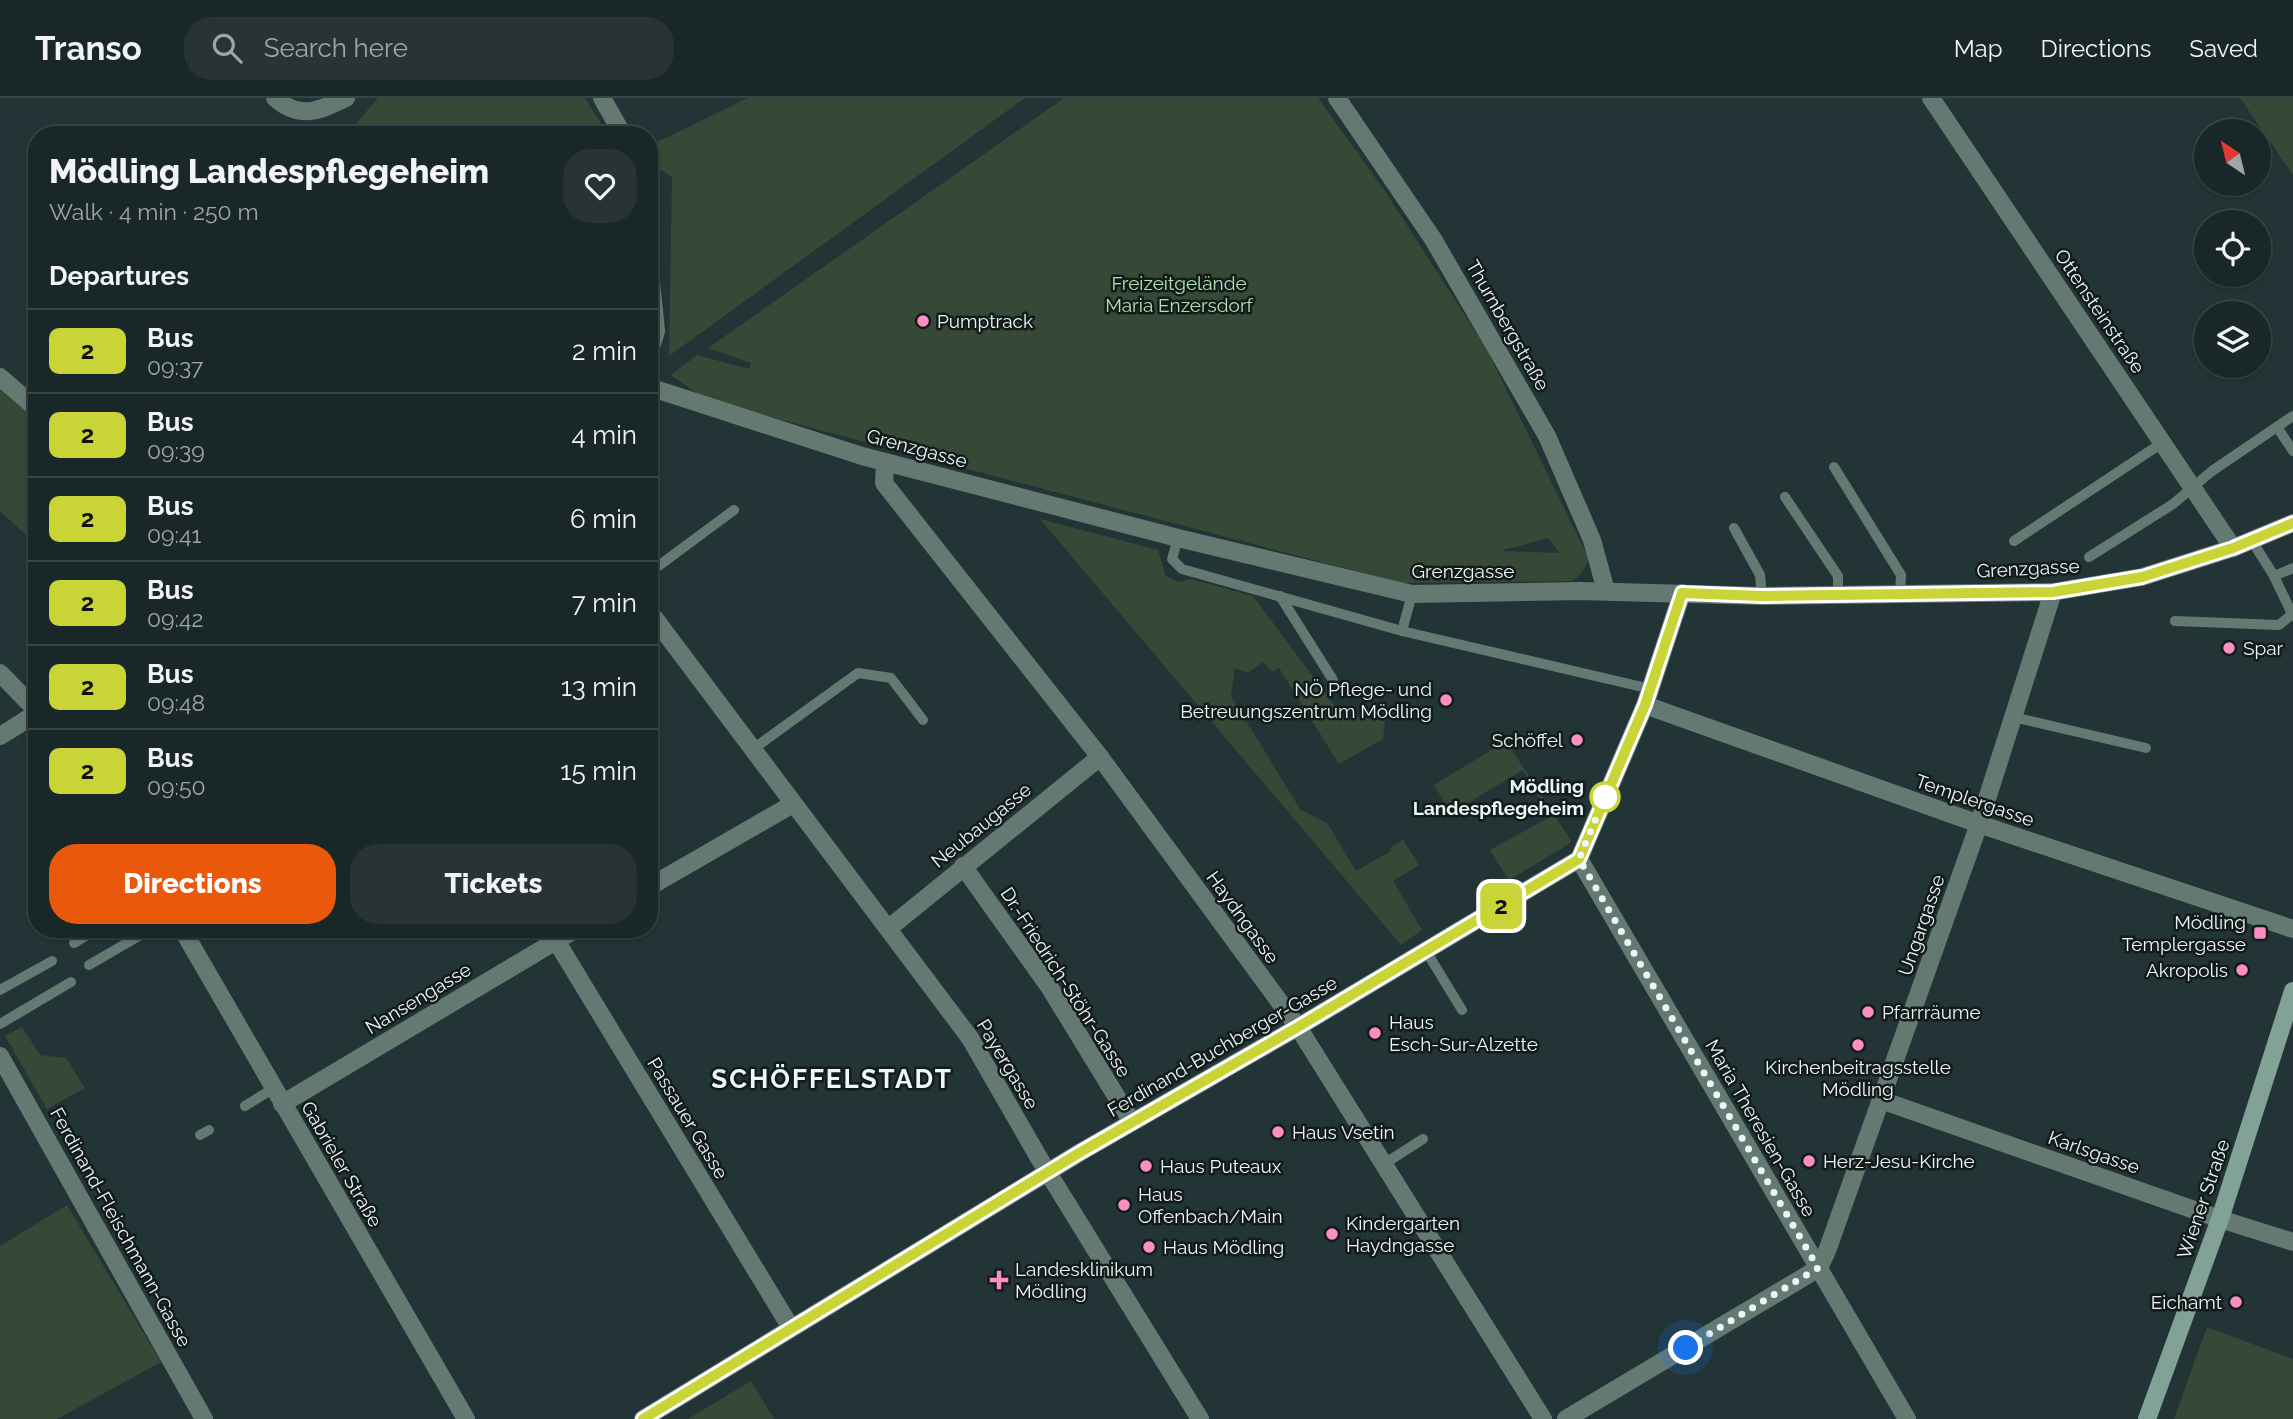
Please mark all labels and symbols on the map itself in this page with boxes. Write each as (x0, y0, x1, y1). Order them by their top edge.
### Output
north arrow (2194, 119, 2272, 196)
street label: Ottensteinstraße (2050, 245, 2150, 377)
street label: Thurnbergstraße (1462, 256, 1554, 394)
park label: Freizeitgelände Maria Enzersdorf (1105, 272, 1254, 316)
place label: Pumptrack (937, 310, 1033, 332)
marker: Pumptrack (915, 313, 931, 329)
street label: Grenzgasse (864, 424, 970, 472)
street label: Grenzgasse (1976, 554, 2080, 582)
street label: Grenzgasse (1412, 560, 1514, 582)
place label: Spar (2243, 637, 2284, 659)
marker: Spar (2221, 640, 2237, 656)
place label: NÖ Pflege- und Betreuungszentrum Mödling (1180, 678, 1432, 722)
marker: NÖ Pflege- und Betreuungszentrum Mödling (1438, 692, 1454, 708)
place label: Schöffel (1492, 729, 1564, 751)
marker: Schöffel (1569, 732, 1585, 748)
street label: Templergasse (1913, 769, 2037, 831)
place label: Mödling Landespflegeheim (1413, 775, 1584, 819)
street label: Neubaugasse (927, 778, 1035, 872)
marker: Mödling Landespflegeheim (1590, 782, 1620, 812)
street label: Haydngasse (1202, 867, 1284, 967)
street label: Ungargasse (1893, 872, 1949, 978)
street label: Dr.-Friedrich-Stöhr-Gasse (996, 883, 1136, 1081)
line badge: 2 (1478, 883, 1524, 929)
place label: Mödling Templergasse (2122, 911, 2246, 955)
marker: Mödling Templergasse (2252, 925, 2268, 941)
street label: Nansengasse (361, 958, 475, 1038)
place label: Akropolis (2146, 959, 2228, 981)
marker: Akropolis (2234, 962, 2250, 978)
street label: Ferdinand-Buchberger-Gasse (1103, 971, 1341, 1121)
place label: Pfarrräume (1882, 1001, 1981, 1023)
marker: Pfarrräume (1860, 1004, 1876, 1020)
place label: Haus Esch-Sur-Alzette (1389, 1011, 1538, 1055)
street label: Payergasse (973, 1015, 1043, 1113)
marker: Haus Esch-Sur-Alzette (1367, 1025, 1383, 1041)
street label: Maria Theresien-Gasse (1701, 1036, 1821, 1220)
marker: Kirchenbeitragsstelle Mödling (1850, 1037, 1866, 1053)
street label: Passauer Gasse (643, 1053, 733, 1183)
place label: Kirchenbeitragsstelle Mödling (1765, 1056, 1951, 1100)
district label: SCHÖFFELSTADT (711, 1064, 953, 1094)
street label: Gabrieler Straße (297, 1097, 387, 1231)
street label: Ferdinand-Fleischmann-Gasse (46, 1103, 196, 1351)
place label: Haus Vsetin (1292, 1121, 1395, 1143)
marker: Haus Vsetin (1270, 1124, 1286, 1140)
street label: Karlsgasse (2045, 1126, 2143, 1178)
street label: Wiener Straße (2172, 1136, 2234, 1262)
place label: Herz-Jesu-Kirche (1823, 1150, 1975, 1172)
marker: Herz-Jesu-Kirche (1801, 1153, 1817, 1169)
place label: Haus Puteaux (1160, 1155, 1282, 1177)
marker: Haus Puteaux (1138, 1158, 1154, 1174)
place label: Haus Offenbach/Main (1138, 1183, 1282, 1227)
marker: Haus Offenbach/Main (1116, 1197, 1132, 1213)
place label: Kindergarten Haydngasse (1346, 1212, 1460, 1256)
marker: Kindergarten Haydngasse (1324, 1226, 1340, 1242)
place label: Haus Mödling (1163, 1236, 1284, 1258)
marker: Haus Mödling (1141, 1239, 1157, 1255)
place label: Landesklinikum Mödling (1015, 1258, 1153, 1302)
marker: Landesklinikum Mödling (989, 1270, 1009, 1290)
place label: Eichamt (2151, 1291, 2223, 1313)
marker: Eichamt (2228, 1294, 2244, 1310)
your location (1668, 1330, 1703, 1365)

